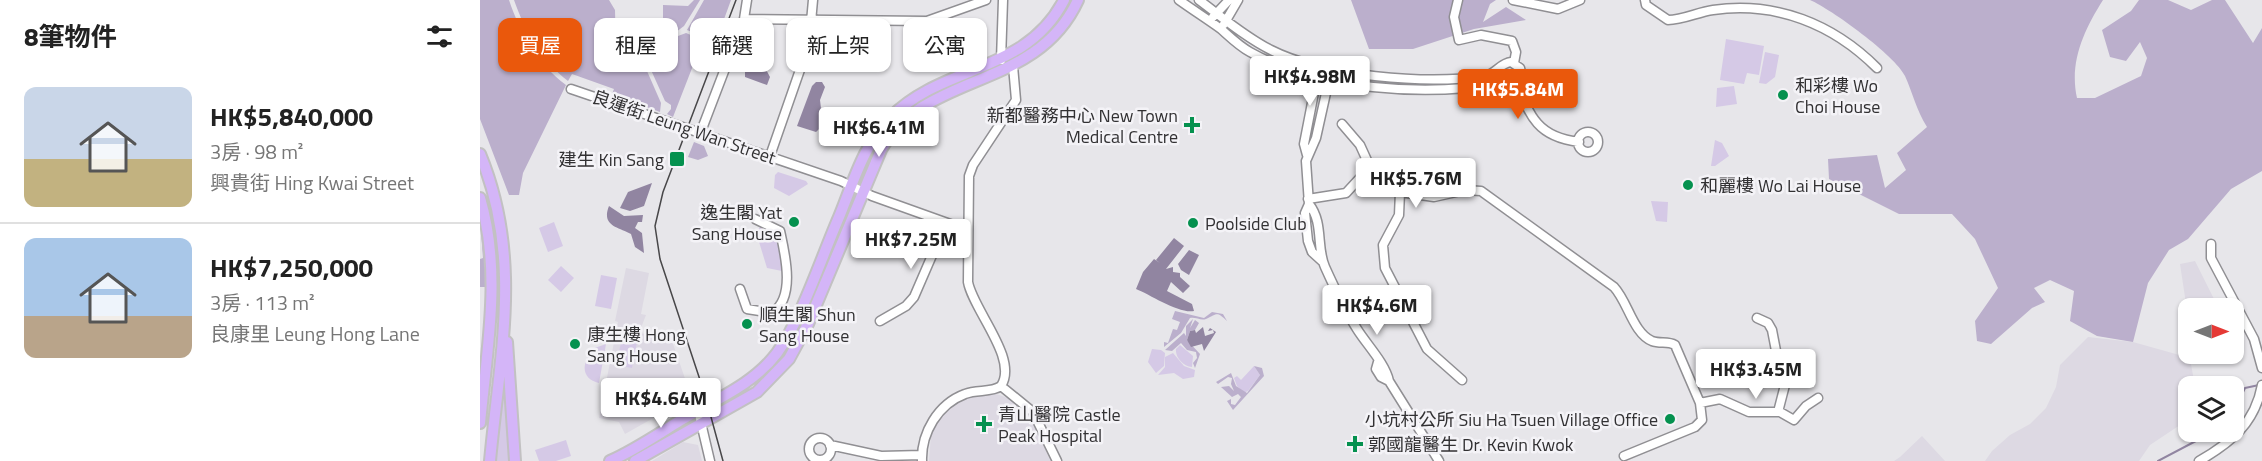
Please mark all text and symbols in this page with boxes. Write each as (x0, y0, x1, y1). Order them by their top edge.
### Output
text: 8筆物件 (24, 17, 117, 56)
chip: 買屋 (498, 18, 582, 72)
chip: 租屋 (594, 18, 678, 72)
chip: 篩選 (690, 18, 774, 72)
chip: 新上架 (786, 18, 891, 72)
chip: 公寓 (903, 18, 987, 72)
icon: filters (423, 20, 456, 53)
pin: HK$4.98M (1248, 56, 1372, 107)
text: HK$4.98M (1264, 60, 1356, 91)
pin: HK$5.84M (1456, 69, 1580, 120)
place label: 和彩樓 Wo Choi House (1795, 72, 1880, 120)
text: HK$5.84M (1472, 73, 1564, 104)
street label: 良運街 Leung Wan Street (588, 83, 780, 171)
marker: 和彩樓 Wo Choi House (1776, 88, 1790, 102)
text: HK$5,840,000 (210, 97, 373, 136)
place label: 新都醫務中心 New Town Medical Centre (987, 102, 1178, 150)
pin: HK$6.41M (817, 107, 941, 158)
icon: home (72, 111, 144, 183)
text: HK$6.41M (833, 111, 925, 142)
marker: 新都醫務中心 New Town Medical Centre (1183, 116, 1201, 134)
text: 3房 · 98 m² (210, 136, 303, 167)
place label: 建生 Kin Sang (559, 146, 664, 173)
marker: 建生 Kin Sang (668, 150, 686, 168)
pin: HK$5.76M (1354, 158, 1478, 209)
text: HK$5.76M (1370, 162, 1462, 193)
text: 興貴街 Hing Kwai Street (210, 167, 414, 198)
place label: 和麗樓 Wo Lai House (1700, 172, 1861, 199)
marker: 和麗樓 Wo Lai House (1681, 178, 1695, 192)
place label: 逸生閣 Yat Sang House (692, 199, 783, 247)
place label: Poolside Club (1205, 210, 1307, 237)
marker: 逸生閣 Yat Sang House (787, 215, 801, 229)
marker: Poolside Club (1186, 216, 1200, 230)
pin: HK$7.25M (849, 219, 973, 270)
text: HK$7.25M (865, 223, 957, 254)
text: HK$7,250,000 (210, 248, 373, 287)
icon: home (72, 262, 144, 334)
pin: HK$4.6M (1322, 285, 1432, 336)
text: 3房 · 113 m² (210, 287, 315, 318)
text: HK$4.6M (1336, 289, 1418, 320)
north arrow (2178, 298, 2244, 364)
map controls (2178, 298, 2244, 442)
place label: 順生閣 Shun Sang House (759, 301, 856, 349)
marker: 順生閣 Shun Sang House (740, 317, 754, 331)
text: 良康里 Leung Hong Lane (210, 318, 420, 349)
place label: 康生樓 Hong Sang House (587, 321, 685, 369)
marker: 康生樓 Hong Sang House (568, 337, 582, 351)
pin: HK$3.45M (1694, 349, 1818, 400)
text: HK$3.45M (1710, 353, 1802, 384)
button: layers (2178, 376, 2244, 442)
pin: HK$4.64M (599, 378, 723, 429)
text: HK$4.64M (615, 382, 707, 413)
place label: 青山醫院 Castle Peak Hospital (998, 401, 1121, 449)
place label: 小坑村公所 Siu Ha Tsuen Village Office (1365, 406, 1658, 433)
marker: 小坑村公所 Siu Ha Tsuen Village Office (1663, 412, 1677, 426)
marker: 青山醫院 Castle Peak Hospital (975, 415, 993, 433)
place label: 郭國龍醫生 Dr. Kevin Kwok (1368, 431, 1574, 458)
marker: 郭國龍醫生 Dr. Kevin Kwok (1346, 435, 1364, 453)

